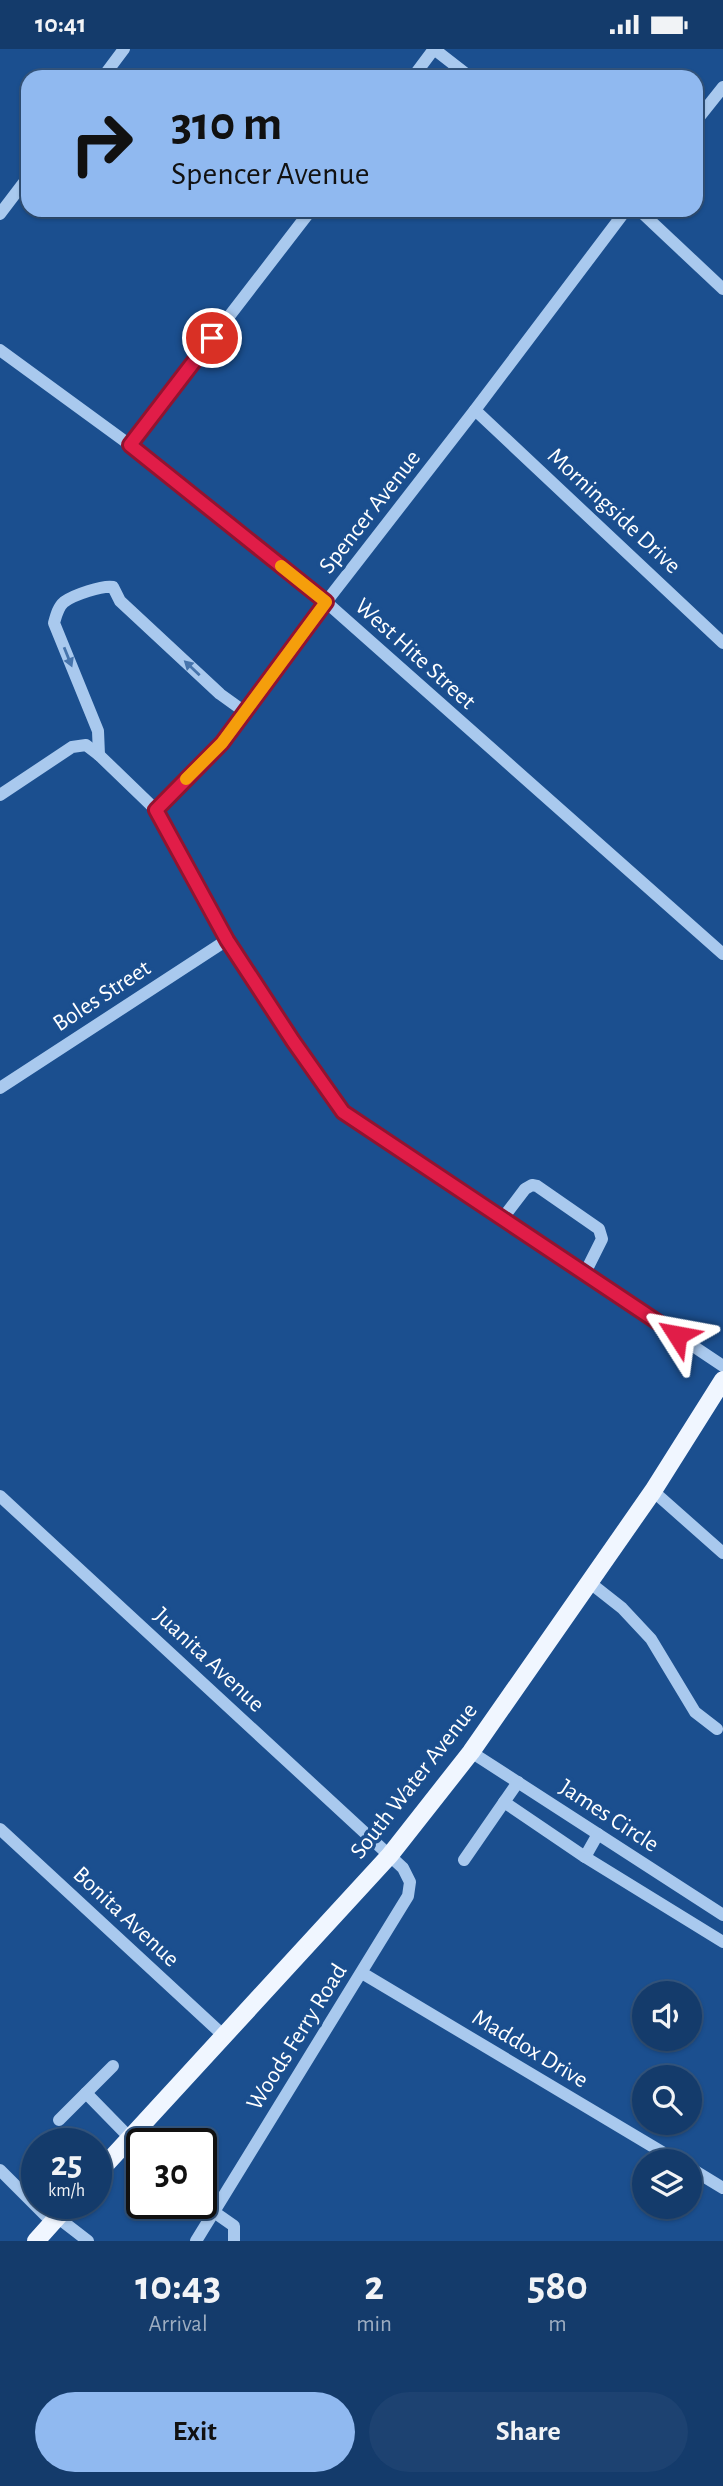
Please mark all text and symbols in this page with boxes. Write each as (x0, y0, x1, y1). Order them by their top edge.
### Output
text: 10:41 (35, 11, 86, 37)
icon: right (56, 98, 147, 189)
text: 310 m (171, 100, 282, 149)
text: Spencer Avenue (171, 158, 370, 190)
pin (182, 308, 242, 368)
icon: arrive (193, 319, 231, 357)
street label: Morningside Drive (543, 444, 685, 578)
street label: Spencer Avenue (315, 446, 425, 578)
street label: West Hite Street (350, 594, 480, 714)
one-way arrow (63, 647, 74, 668)
one-way arrow (184, 661, 201, 677)
street label: Boles Street (49, 956, 155, 1036)
position arrow (640, 1298, 714, 1372)
street label: Juanita Avenue (149, 1603, 269, 1717)
street label: South Water Avenue (346, 1699, 482, 1863)
street label: James Circle (555, 1775, 663, 1857)
street label: Bonita Avenue (68, 1862, 184, 1972)
street label: Woods Ferry Road (242, 1960, 352, 2114)
map controls (632, 1981, 702, 2219)
button: sound (632, 1981, 702, 2051)
street label: Maddox Drive (468, 2005, 592, 2093)
button: search (632, 2065, 702, 2135)
speed limit sign: 30 (126, 2128, 217, 2219)
text: 25 (51, 2147, 82, 2182)
button: layers (632, 2149, 702, 2219)
text: km/h (48, 2182, 85, 2200)
text: 10:43 (135, 2265, 221, 2307)
text: 2 (364, 2265, 384, 2307)
text: 580 (527, 2265, 588, 2307)
text: Arrival (149, 2313, 208, 2336)
text: min (356, 2313, 392, 2336)
text: m (548, 2313, 567, 2336)
button: Exit (35, 2392, 355, 2472)
button: Share (369, 2392, 688, 2472)

